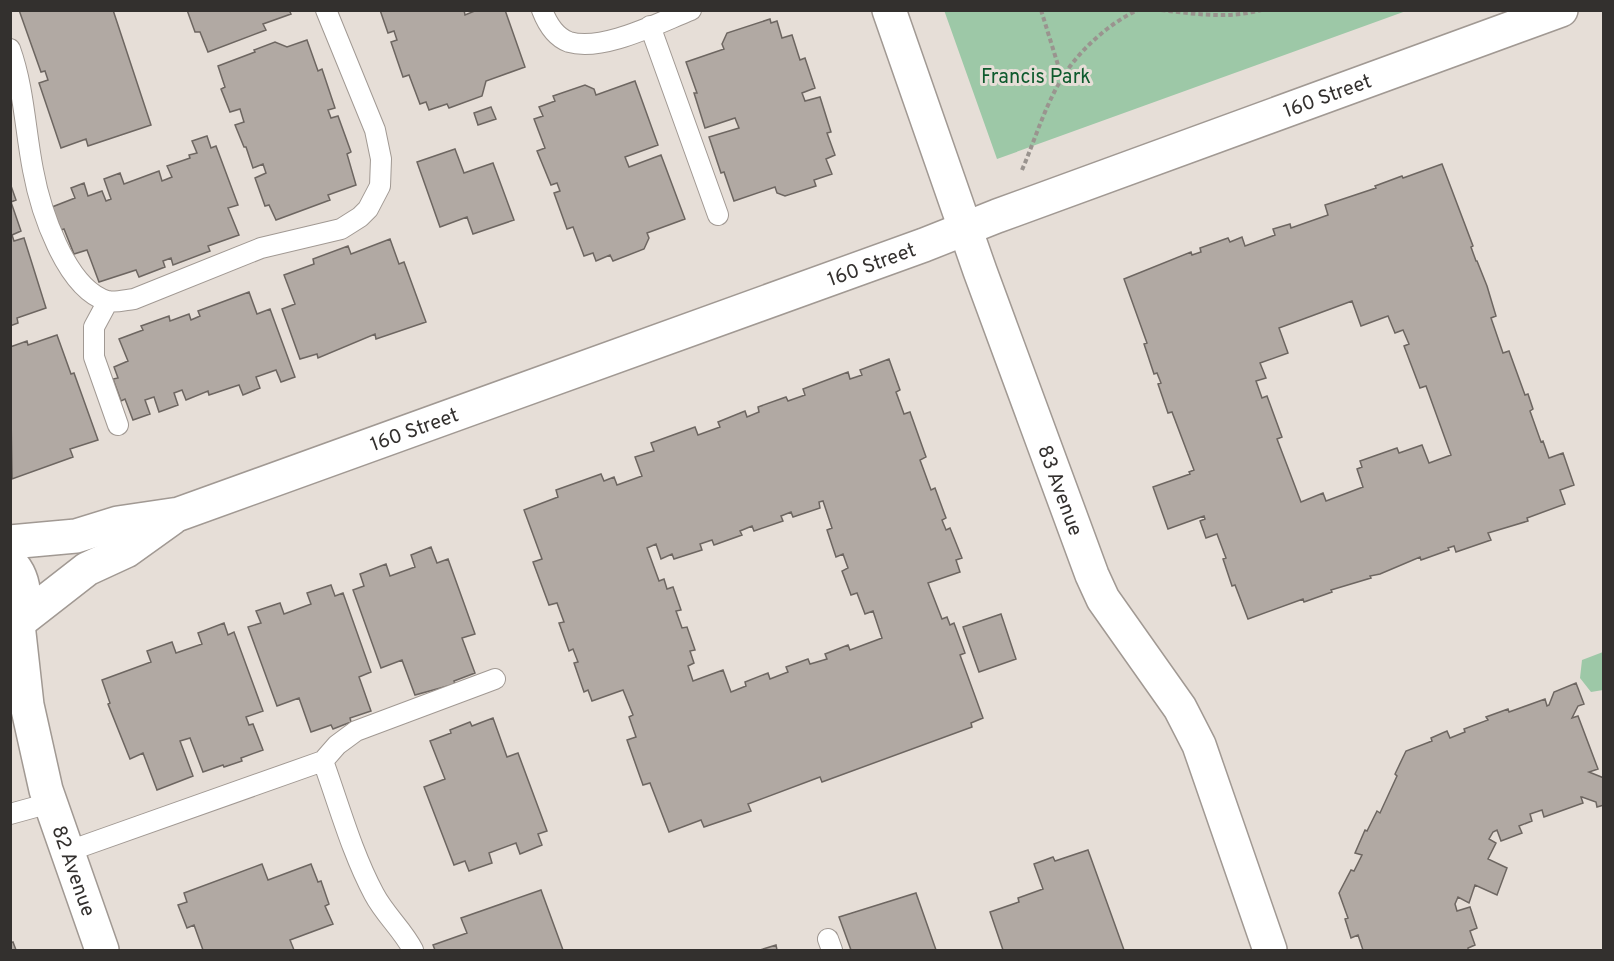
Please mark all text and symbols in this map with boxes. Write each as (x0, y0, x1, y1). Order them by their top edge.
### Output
park label: Francis Park (981, 65, 1091, 91)
street label: 160 Street (1280, 69, 1376, 125)
street label: 160 Street (824, 238, 920, 294)
street label: 160 Street (367, 403, 463, 459)
street label: 83 Avenue (1030, 442, 1088, 540)
street label: 82 Avenue (44, 822, 100, 920)

